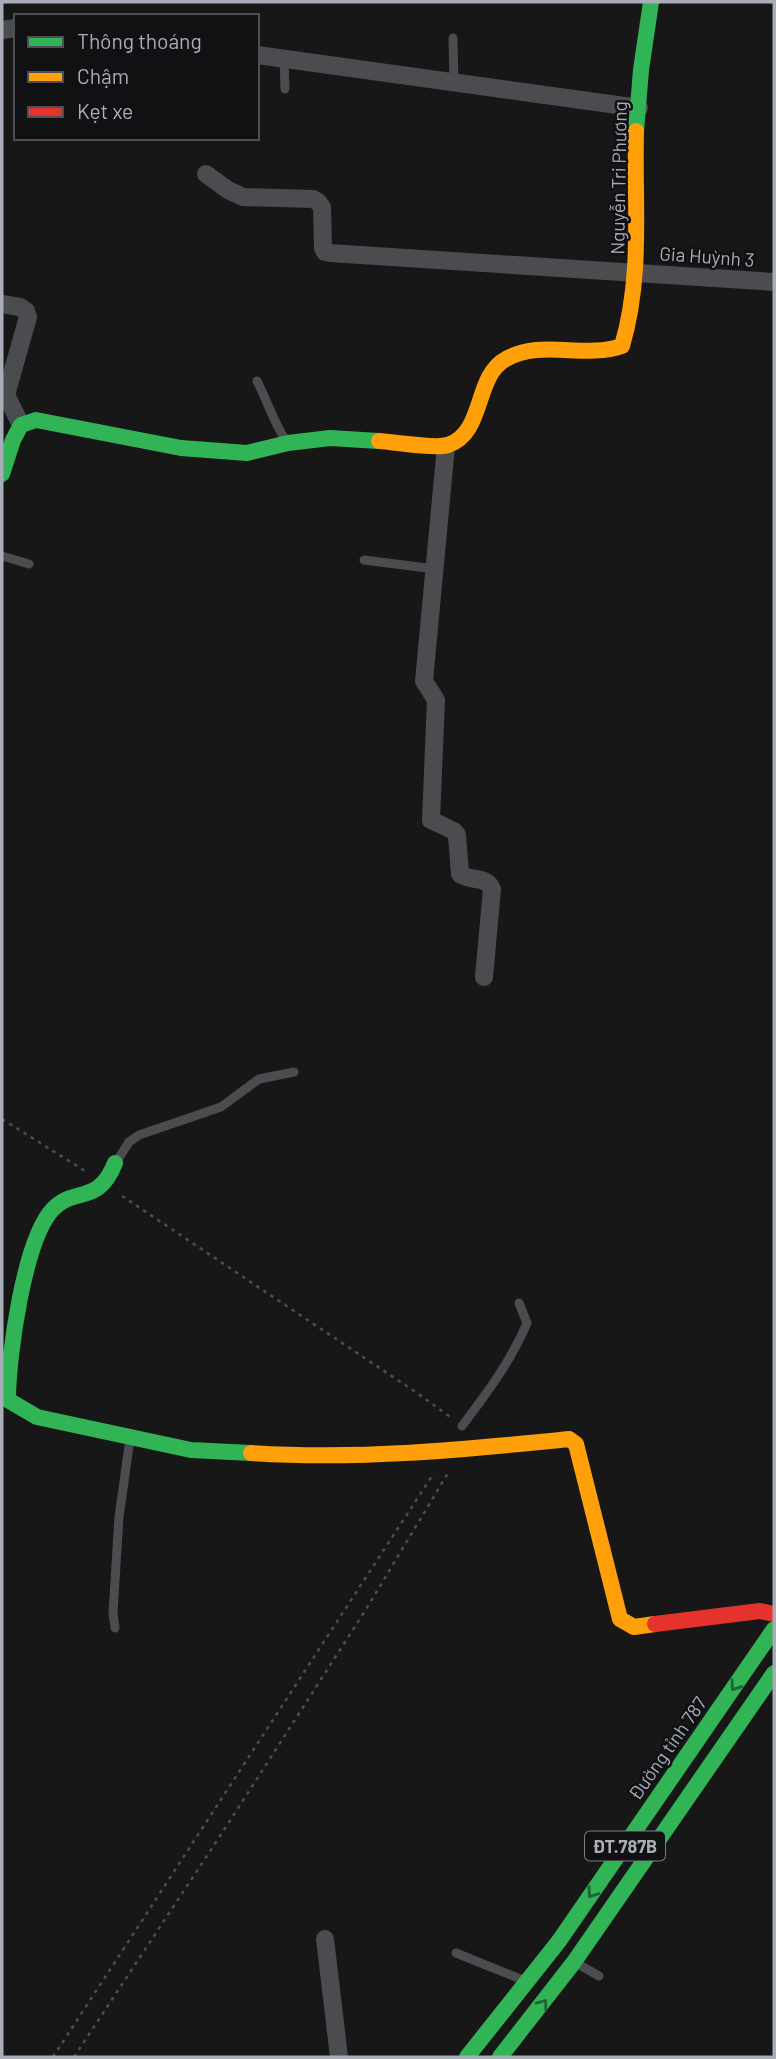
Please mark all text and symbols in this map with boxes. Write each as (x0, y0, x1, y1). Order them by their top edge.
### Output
legend (14, 14, 259, 140)
text: Thông thoáng (77, 28, 202, 53)
text: Chậm (77, 63, 129, 88)
text: Kẹt xe (77, 98, 133, 123)
street label: Nguyễn Tri Phương (605, 101, 631, 255)
street label: Gia Huỳnh 3 (659, 241, 755, 271)
one-way arrow (731, 1678, 744, 1691)
street label: Đường tỉnh 787 (623, 1692, 711, 1804)
road number: ĐT.787B (585, 1832, 665, 1860)
one-way arrow (588, 1885, 600, 1898)
one-way arrow (534, 1999, 547, 2012)

